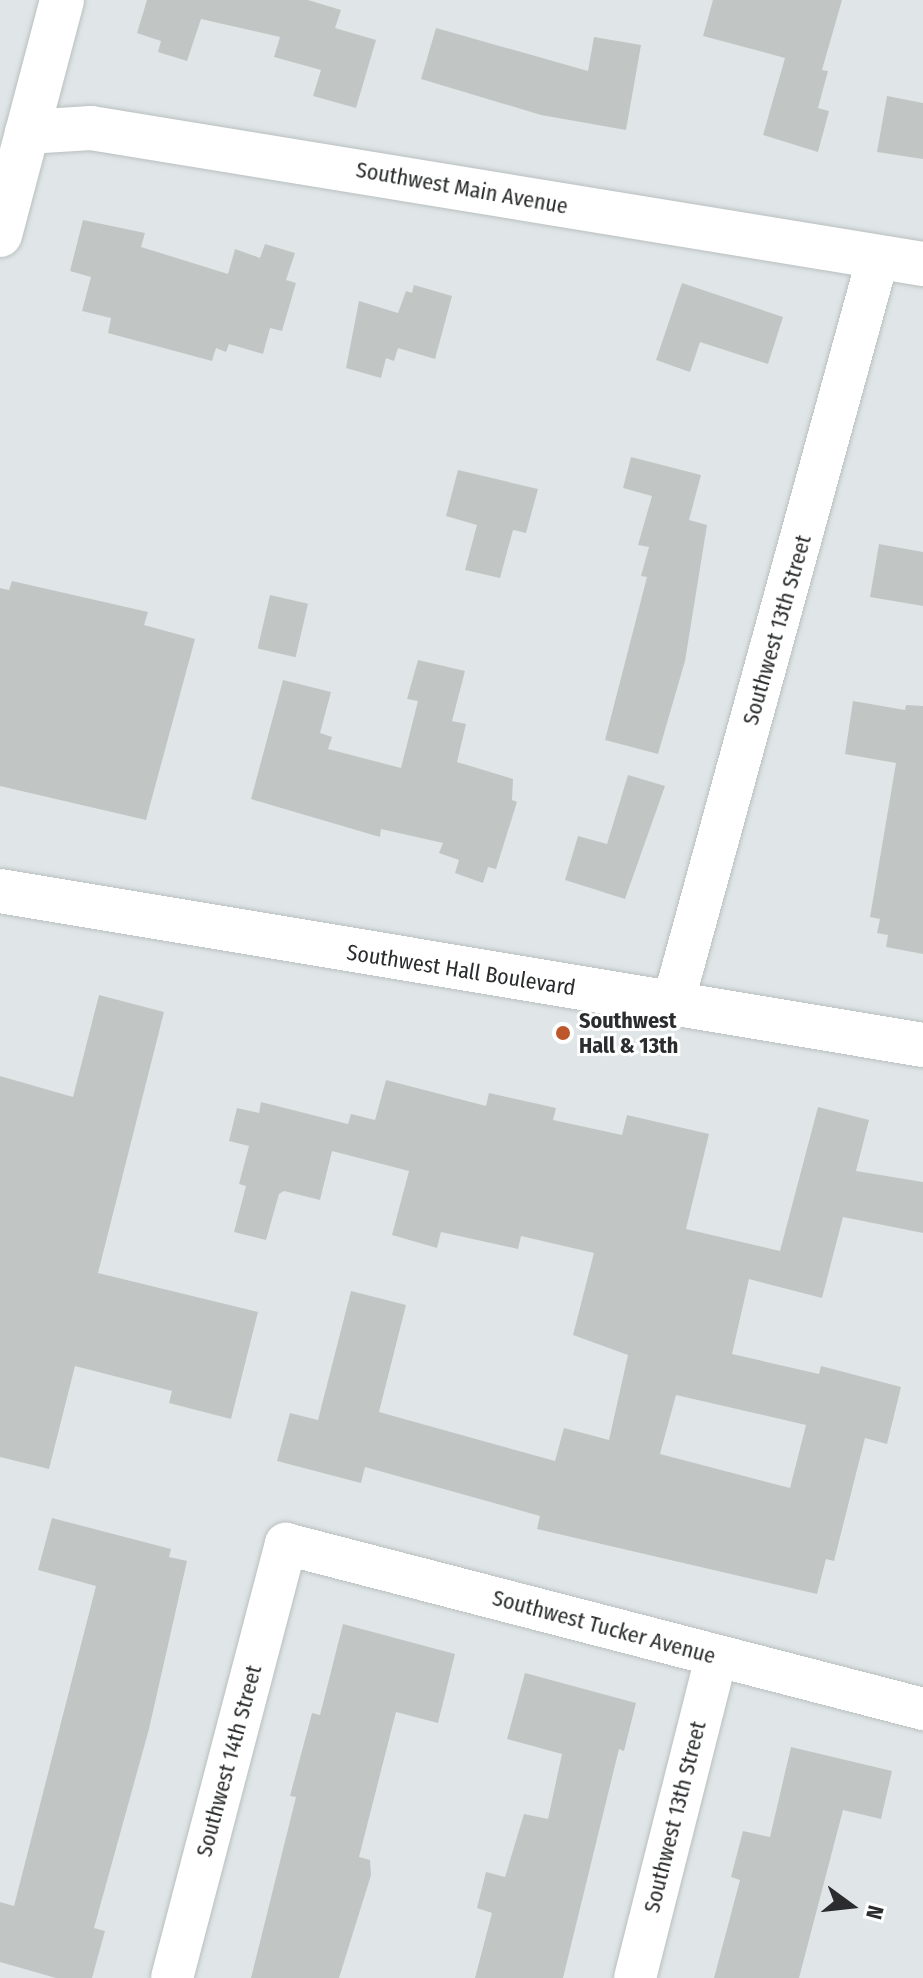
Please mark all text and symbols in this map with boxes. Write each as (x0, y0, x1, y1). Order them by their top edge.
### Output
street label: Southwest Main Avenue (354, 156, 570, 220)
street label: Southwest 13th Street (737, 532, 817, 728)
street label: Southwest Hall Boulevard (345, 939, 577, 1001)
place label: Southwest Hall & 13th (579, 1007, 678, 1058)
marker: Southwest Hall & 13th (554, 1024, 572, 1042)
street label: Southwest Tucker Avenue (490, 1584, 718, 1670)
street label: Southwest 14th Street (191, 1662, 267, 1860)
street label: Southwest 13th Street (638, 1719, 712, 1915)
north arrow (811, 1866, 891, 1946)
text: N (860, 1902, 889, 1922)

